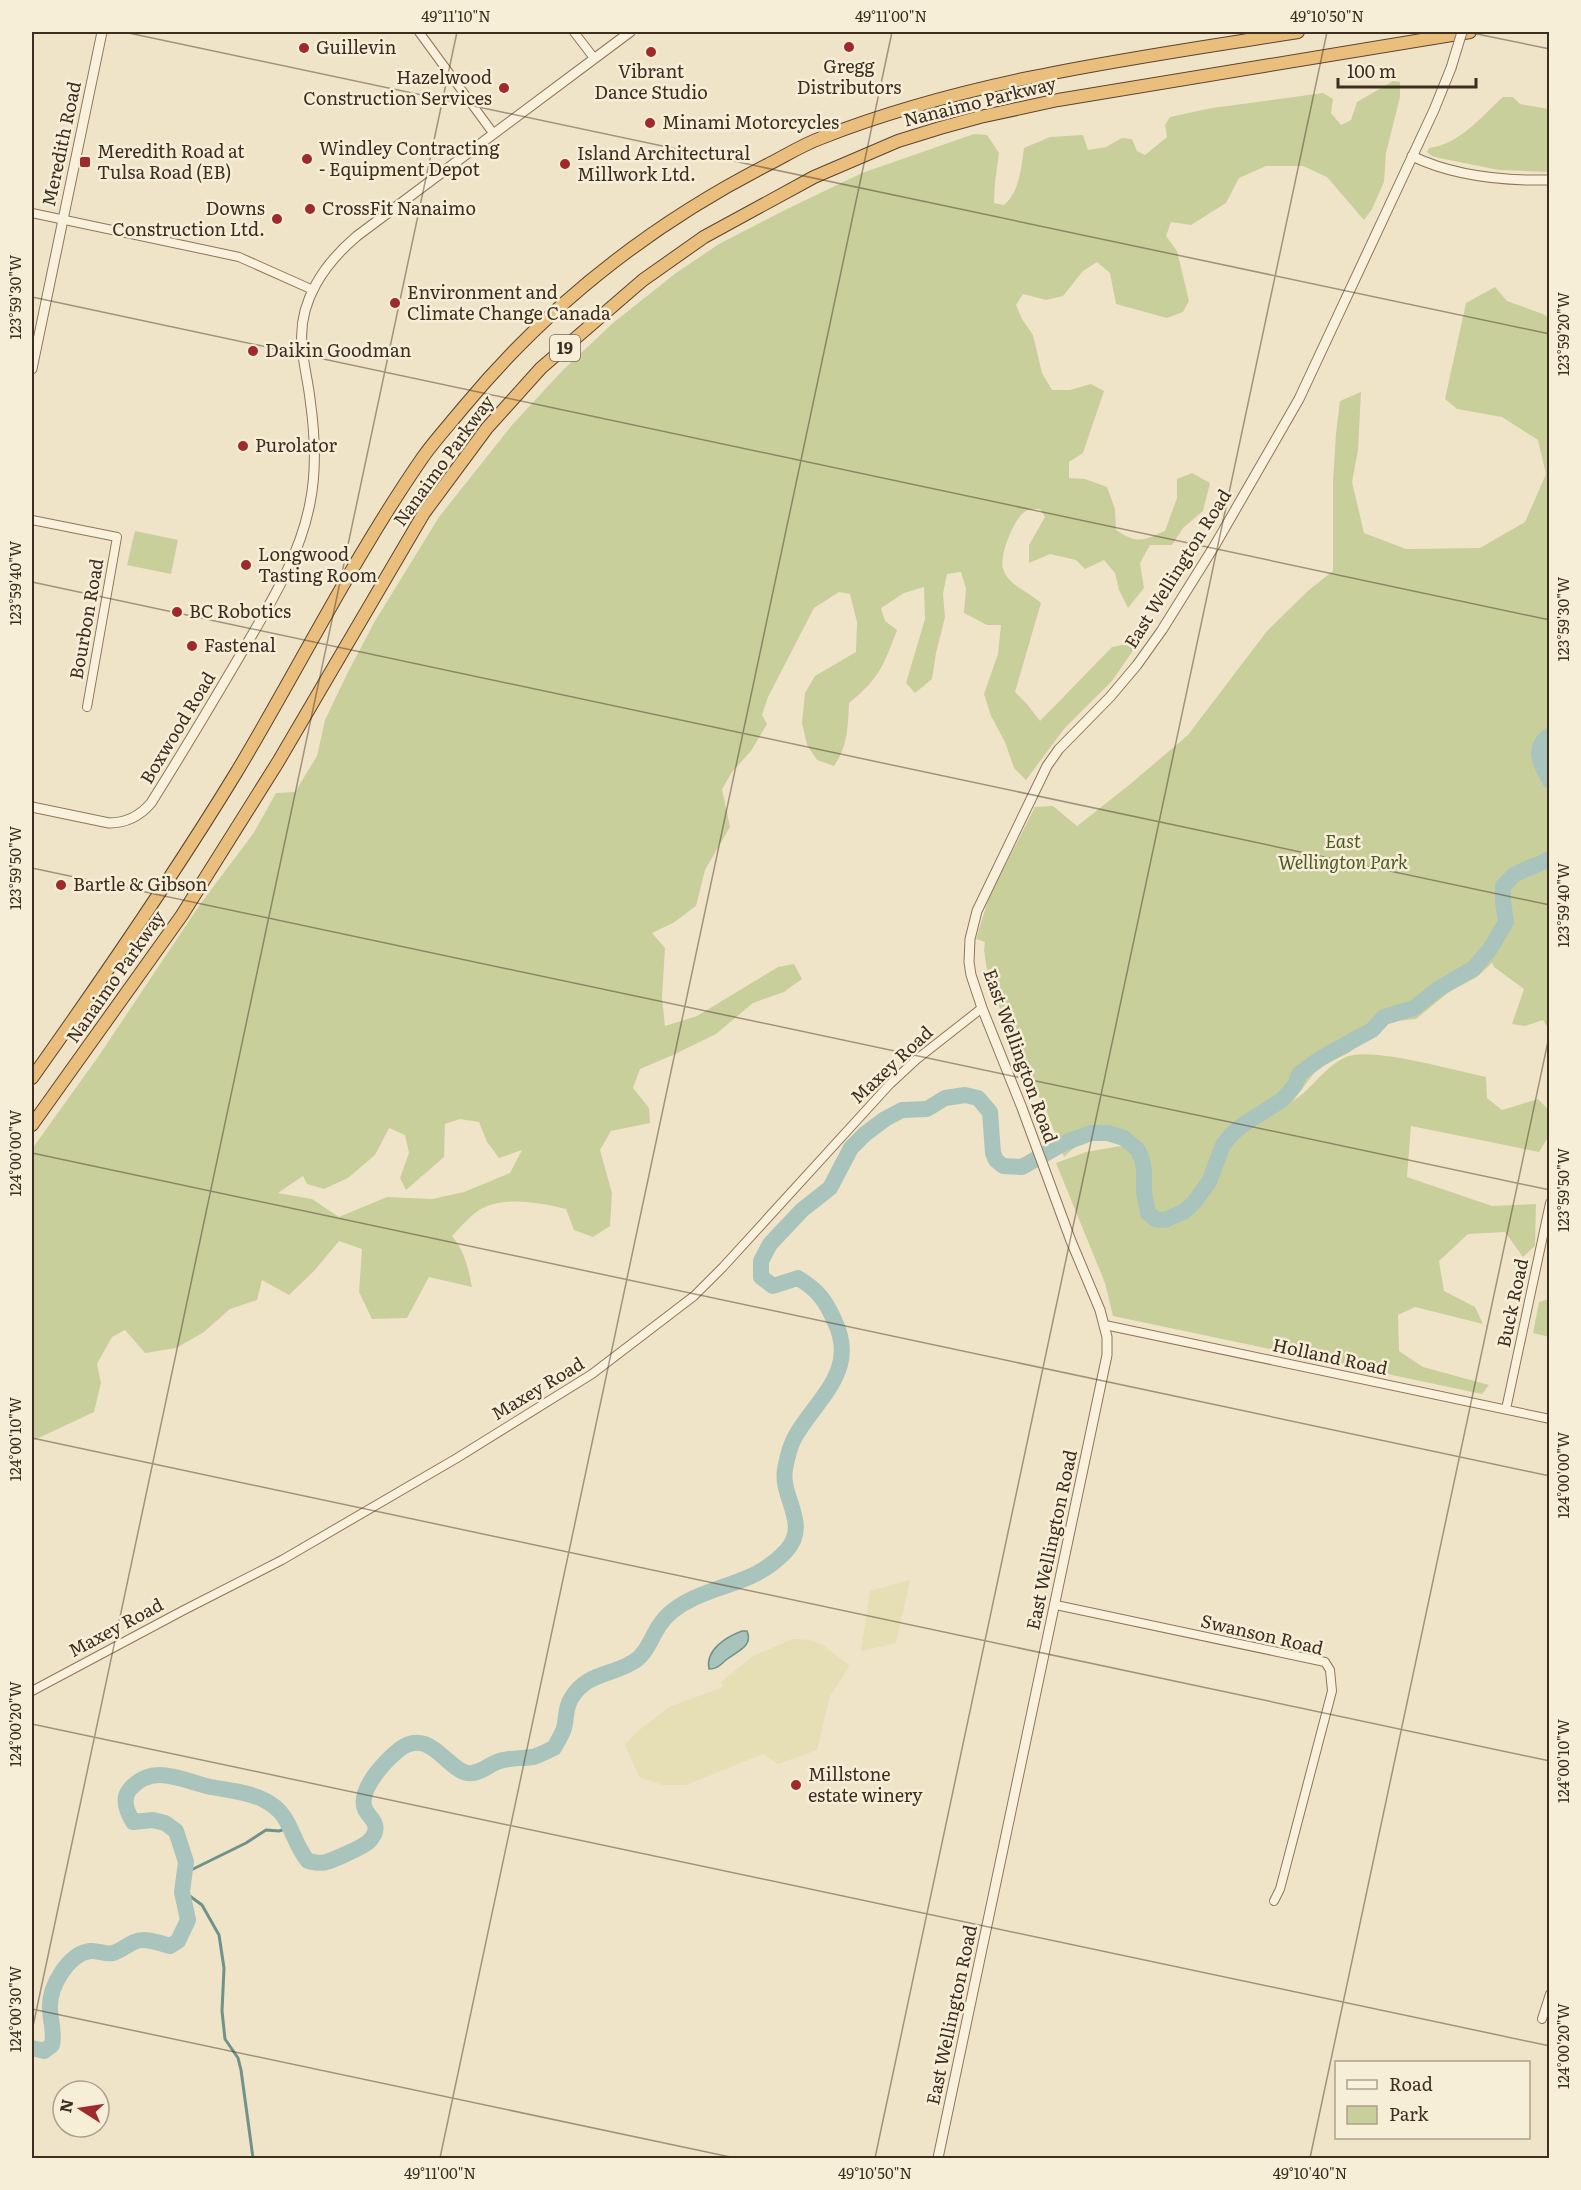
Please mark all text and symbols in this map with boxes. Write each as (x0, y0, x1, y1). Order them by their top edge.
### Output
text: 49°11'10"N (421, 4, 491, 27)
text: 49°11'00"N (855, 4, 927, 27)
text: 49°10'50"N (1290, 4, 1364, 27)
place label: Guillevin (316, 33, 397, 60)
marker: Gregg Distributors (842, 40, 856, 54)
marker: Guillevin (297, 41, 311, 55)
marker: Vibrant Dance Studio (644, 45, 658, 59)
scale bar (1338, 51, 1476, 89)
place label: Gregg Distributors (797, 52, 901, 100)
place label: Vibrant Dance Studio (594, 57, 708, 105)
text: 100 m (1347, 57, 1396, 84)
place label: Hazelwood Construction Services (303, 63, 492, 111)
street label: Nanaimo Parkway (901, 68, 1059, 133)
street label: Meredith Road (34, 79, 87, 209)
marker: Hazelwood Construction Services (497, 81, 511, 95)
place label: Minami Motorcycles (662, 108, 839, 135)
marker: Minami Motorcycles (643, 116, 657, 130)
place label: Windley Contracting - Equipment Depot (319, 134, 500, 182)
place label: Meredith Road at Tulsa Road (EB) (97, 137, 245, 185)
place label: Island Architectural Millwork Ltd. (577, 139, 750, 187)
marker: Windley Contracting - Equipment Depot (300, 152, 314, 166)
marker: Meredith Road at Tulsa Road (EB) (78, 155, 92, 169)
marker: Island Architectural Millwork Ltd. (558, 157, 572, 171)
place label: Downs Construction Ltd. (112, 194, 265, 242)
place label: CrossFit Nanaimo (322, 194, 476, 221)
marker: CrossFit Nanaimo (303, 202, 317, 216)
marker: Downs Construction Ltd. (270, 212, 284, 226)
text: 123°59'30"W (3, 254, 26, 339)
place label: Environment and Climate Change Canada (407, 278, 611, 326)
text: 123°59'20"W (1551, 291, 1574, 376)
marker: Environment and Climate Change Canada (388, 296, 402, 310)
road number: 19 (550, 335, 580, 361)
place label: Daikin Goodman (265, 336, 411, 363)
marker: Daikin Goodman (246, 344, 260, 358)
street label: Nanaimo Parkway (386, 388, 500, 531)
place label: Purolator (255, 431, 338, 458)
marker: Purolator (236, 439, 250, 453)
street label: East Wellington Road (1117, 483, 1237, 653)
text: 123°59'40"W (3, 540, 26, 625)
place label: Longwood Tasting Room (258, 540, 377, 588)
street label: Bourbon Road (62, 556, 109, 681)
marker: Longwood Tasting Room (239, 558, 253, 572)
text: 123°59'30"W (1551, 576, 1574, 661)
place label: BC Robotics (189, 597, 291, 624)
marker: BC Robotics (170, 605, 184, 619)
place label: Fastenal (204, 631, 276, 658)
marker: Fastenal (185, 639, 199, 653)
street label: Boxwood Road (132, 666, 221, 789)
text: 123°59'50"W (3, 825, 26, 910)
park label: East Wellington Park (1278, 827, 1408, 875)
text: 123°59'40"W (1551, 862, 1574, 947)
place label: Bartle & Gibson (73, 870, 207, 897)
marker: Bartle & Gibson (54, 878, 68, 892)
street label: Nanaimo Parkway (59, 904, 171, 1048)
street label: East Wellington Road (977, 965, 1066, 1146)
street label: Maxey Road (844, 1019, 938, 1109)
text: 124°00'00"W (3, 1109, 26, 1197)
text: 123°59'50"W (1551, 1147, 1574, 1232)
street label: Buck Road (1489, 1256, 1534, 1350)
street label: Holland Road (1270, 1330, 1390, 1381)
street label: Maxey Road (486, 1349, 589, 1426)
text: 124°00'10"W (3, 1396, 26, 1481)
text: 124°00'00"W (1551, 1431, 1574, 1519)
street label: East Wellington Road (1018, 1447, 1083, 1632)
street label: Maxey Road (63, 1590, 168, 1663)
street label: Swanson Road (1198, 1606, 1326, 1661)
text: 124°00'20"W (3, 1680, 26, 1767)
text: 124°00'10"W (1551, 1718, 1574, 1803)
place label: Millstone estate winery (808, 1760, 923, 1808)
marker: Millstone estate winery (789, 1778, 803, 1792)
street label: East Wellington Road (918, 1922, 983, 2107)
text: 124°00'30"W (3, 1965, 26, 2052)
text: 124°00'20"W (1551, 2002, 1574, 2089)
legend (1335, 2061, 1530, 2139)
text: Road (1389, 2070, 1433, 2097)
north arrow (51, 2079, 111, 2139)
text: N (52, 2097, 78, 2115)
text: Park (1389, 2100, 1430, 2127)
text: 49°11'00"N (404, 2161, 476, 2184)
text: 49°10'50"N (838, 2161, 912, 2184)
text: 49°10'40"N (1273, 2161, 1347, 2184)

